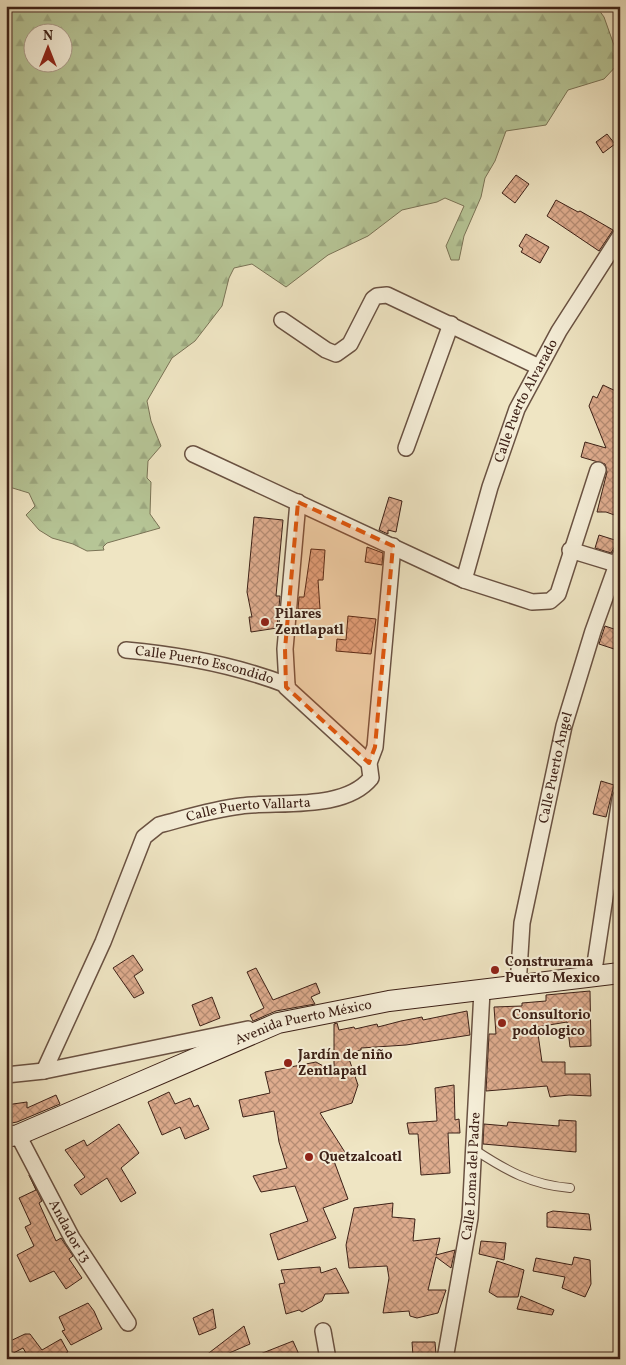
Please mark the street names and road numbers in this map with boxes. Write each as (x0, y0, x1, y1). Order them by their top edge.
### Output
street label: Calle Puerto Alvarado (490, 336, 562, 465)
street label: Calle Puerto Escondido (134, 641, 276, 689)
street label: Calle Puerto Ángel (534, 710, 577, 825)
street label: Calle Puerto Vallarta (184, 793, 311, 827)
street label: Avenida Puerto México (232, 995, 373, 1050)
street label: Calle Loma del Padre (457, 1111, 485, 1242)
street label: Andador 13 (44, 1196, 95, 1266)

